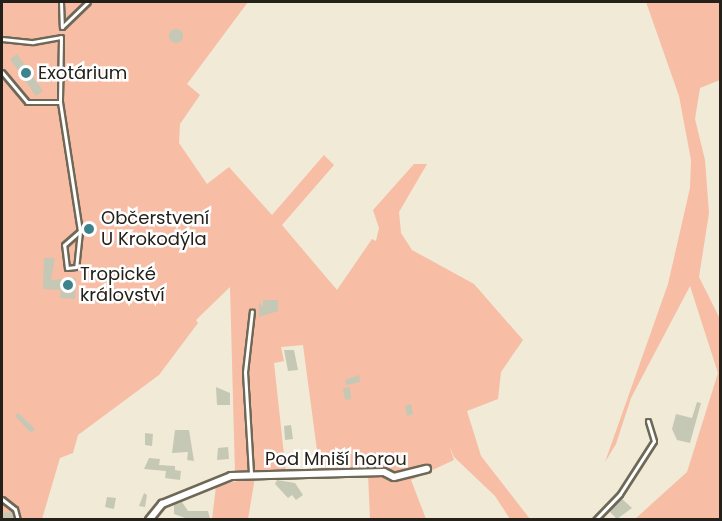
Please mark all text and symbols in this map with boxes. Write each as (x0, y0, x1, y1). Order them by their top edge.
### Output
place label: Exotárium (38, 62, 127, 84)
marker: Exotárium (19, 66, 33, 80)
place label: Občerstvení U Krokodýla (101, 208, 209, 250)
marker: Občerstvení U Krokodýla (82, 222, 96, 236)
place label: Tropické království (80, 264, 165, 306)
marker: Tropické království (61, 278, 75, 292)
street label: Pod Mniší horou (265, 448, 407, 470)

